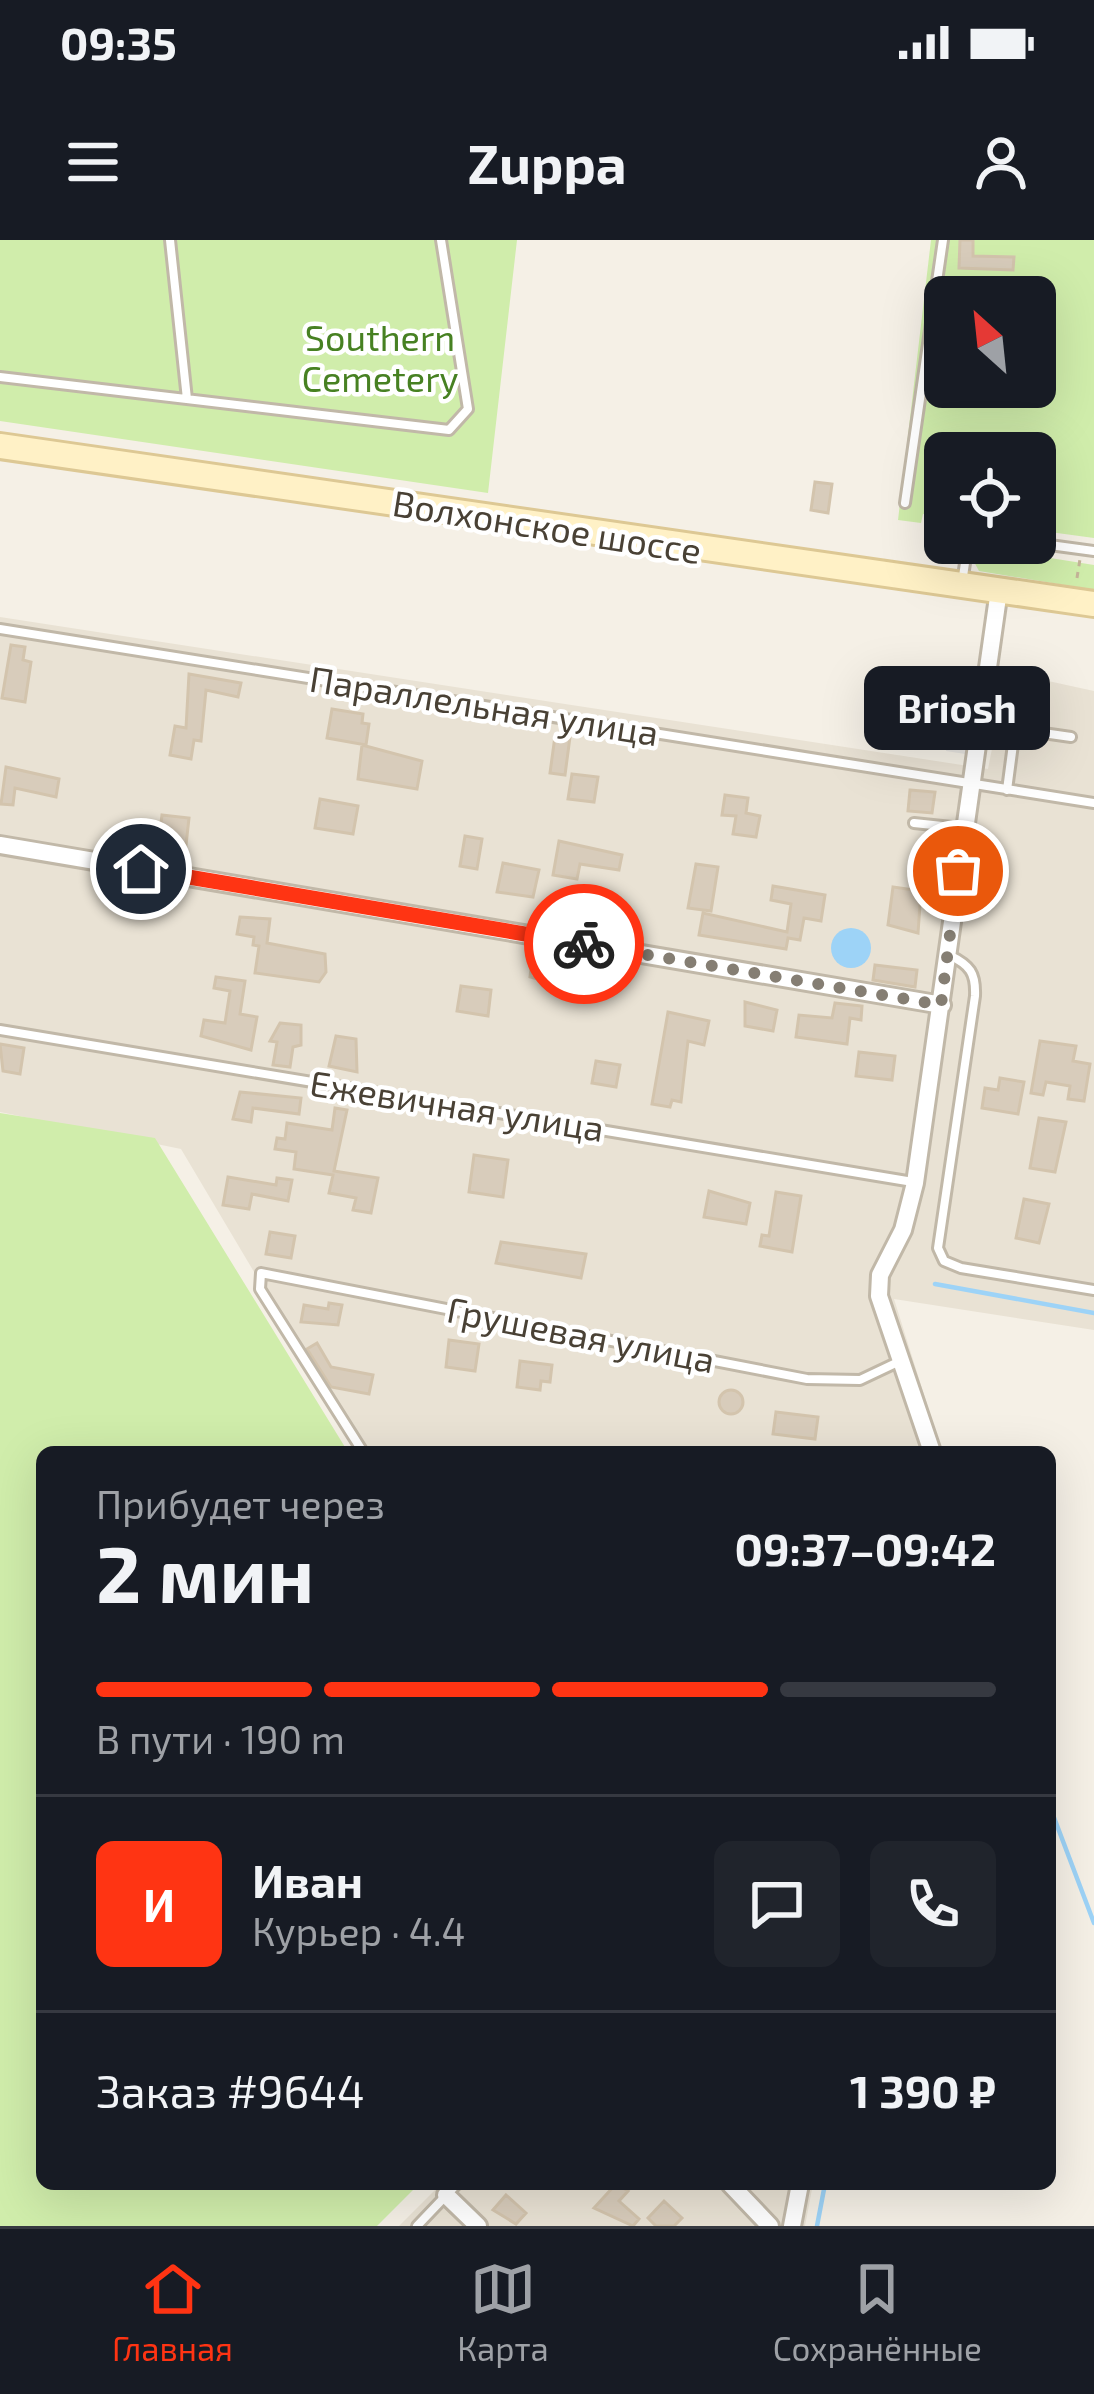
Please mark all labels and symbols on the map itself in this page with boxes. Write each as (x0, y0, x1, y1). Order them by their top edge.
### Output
north arrow (924, 276, 1056, 408)
park label: Southern Cemetery (301, 315, 459, 399)
street label: Волхонское шоссе (390, 480, 705, 571)
street label: Параллельная улица (307, 656, 662, 754)
callout: Briosh (865, 667, 1051, 751)
pin (90, 818, 192, 920)
pin (907, 820, 1009, 922)
courier (524, 884, 644, 1004)
street label: Ежевичная улица (307, 1060, 607, 1150)
street label: Грушевая улица (444, 1287, 719, 1382)

